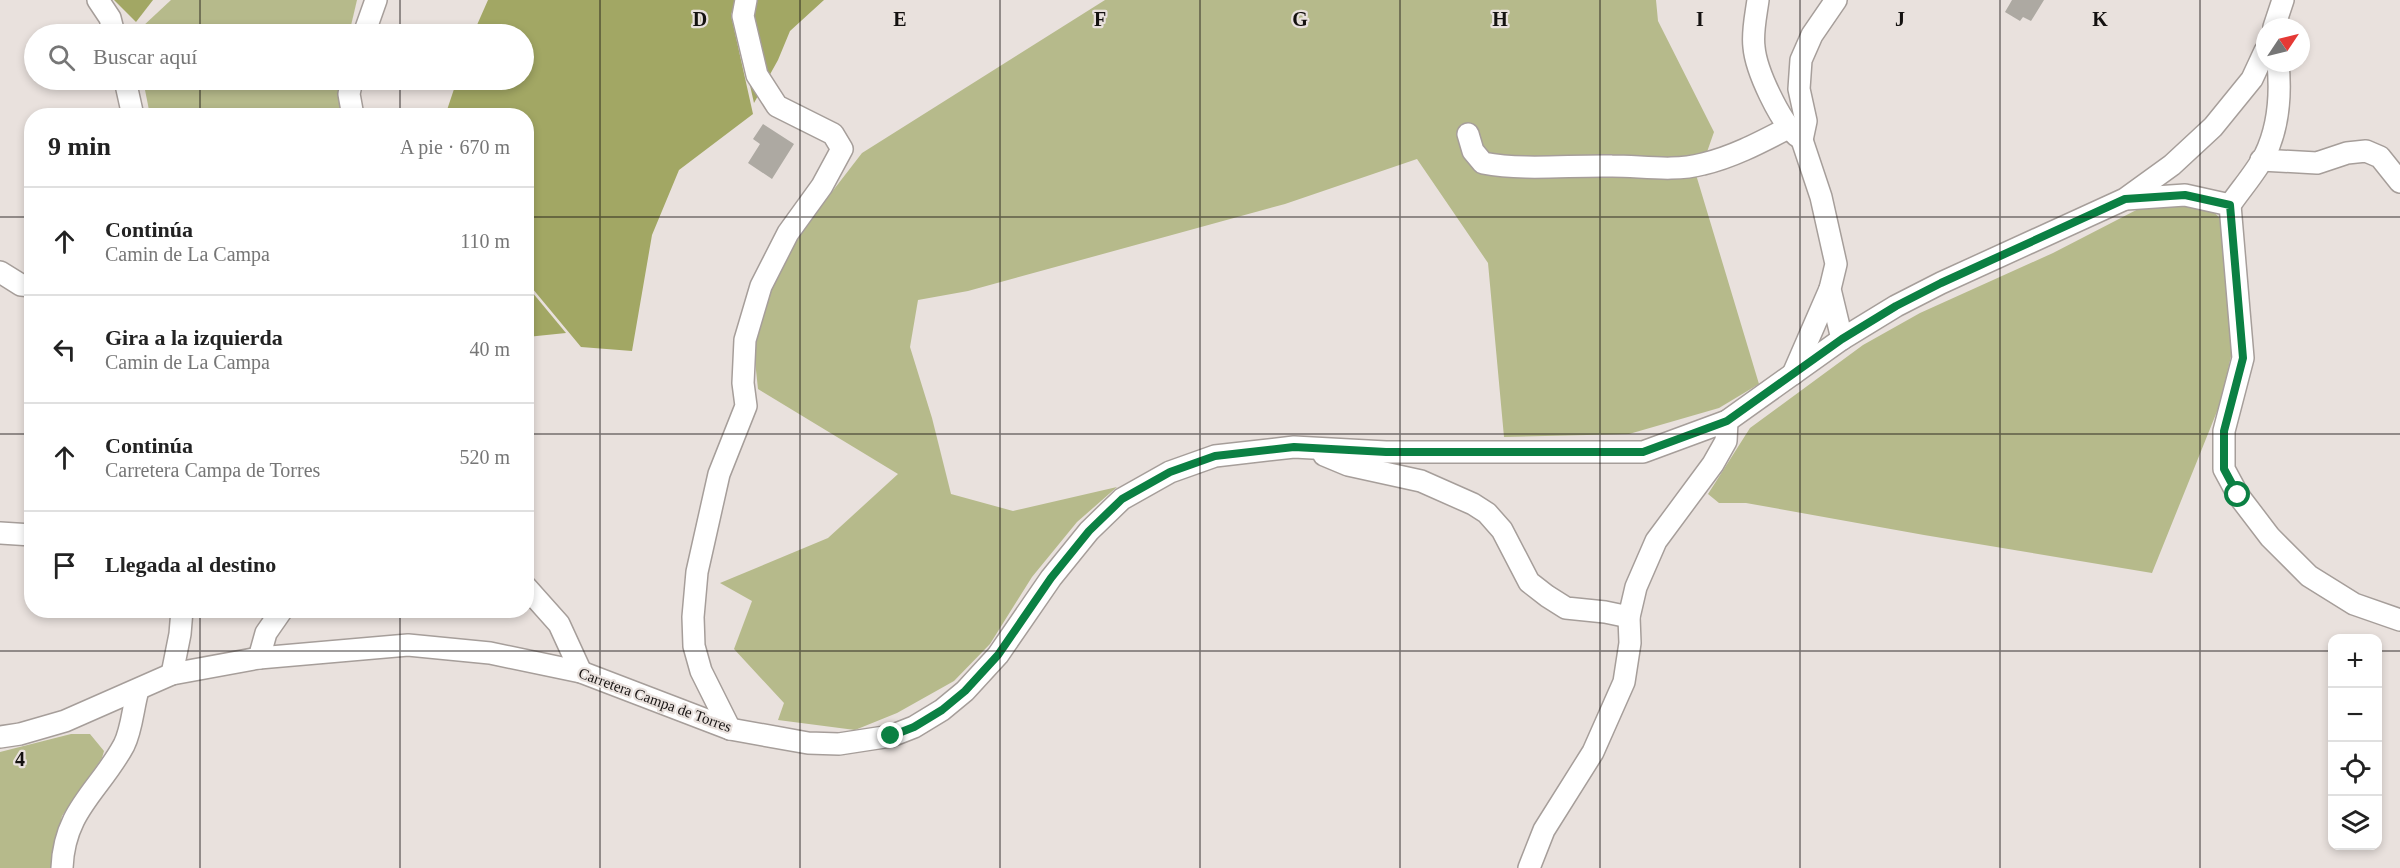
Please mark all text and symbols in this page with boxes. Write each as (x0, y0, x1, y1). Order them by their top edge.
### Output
text: D (693, 8, 707, 30)
text: E (893, 8, 907, 30)
text: F (1094, 8, 1106, 30)
text: G (1292, 8, 1308, 30)
text: H (1492, 8, 1508, 30)
text: I (1696, 8, 1704, 30)
text: J (1895, 8, 1905, 30)
text: K (2092, 8, 2108, 30)
north arrow (2256, 18, 2310, 72)
search box (24, 24, 534, 90)
icon: search (45, 41, 78, 74)
text: Buscar aquí (93, 44, 197, 69)
text: 9 min (48, 132, 111, 161)
text: A pie · 670 m (400, 136, 510, 158)
text: Continúa (105, 217, 193, 242)
icon: ahead (48, 225, 81, 258)
text: 110 m (460, 230, 510, 252)
text: Camin de La Campa (105, 243, 270, 265)
text: Gira a la izquierda (105, 325, 283, 350)
icon: left (48, 333, 81, 366)
text: 40 m (469, 338, 510, 360)
text: Camin de La Campa (105, 351, 270, 373)
text: Continúa (105, 433, 193, 458)
icon: ahead (48, 441, 81, 474)
text: 520 m (459, 446, 510, 468)
text: Carretera Campa de Torres (105, 459, 320, 481)
route start (2224, 481, 2250, 507)
icon: arrive (48, 549, 81, 582)
text: Llegada al destino (105, 552, 276, 577)
map controls (2328, 634, 2382, 850)
button: + (2328, 634, 2382, 688)
street label: Carretera Campa de Torres (576, 665, 734, 735)
button: − (2328, 688, 2382, 742)
route end (877, 722, 903, 748)
button: locate (2328, 742, 2382, 796)
text: 4 (15, 748, 25, 770)
button: layers (2328, 796, 2382, 850)

